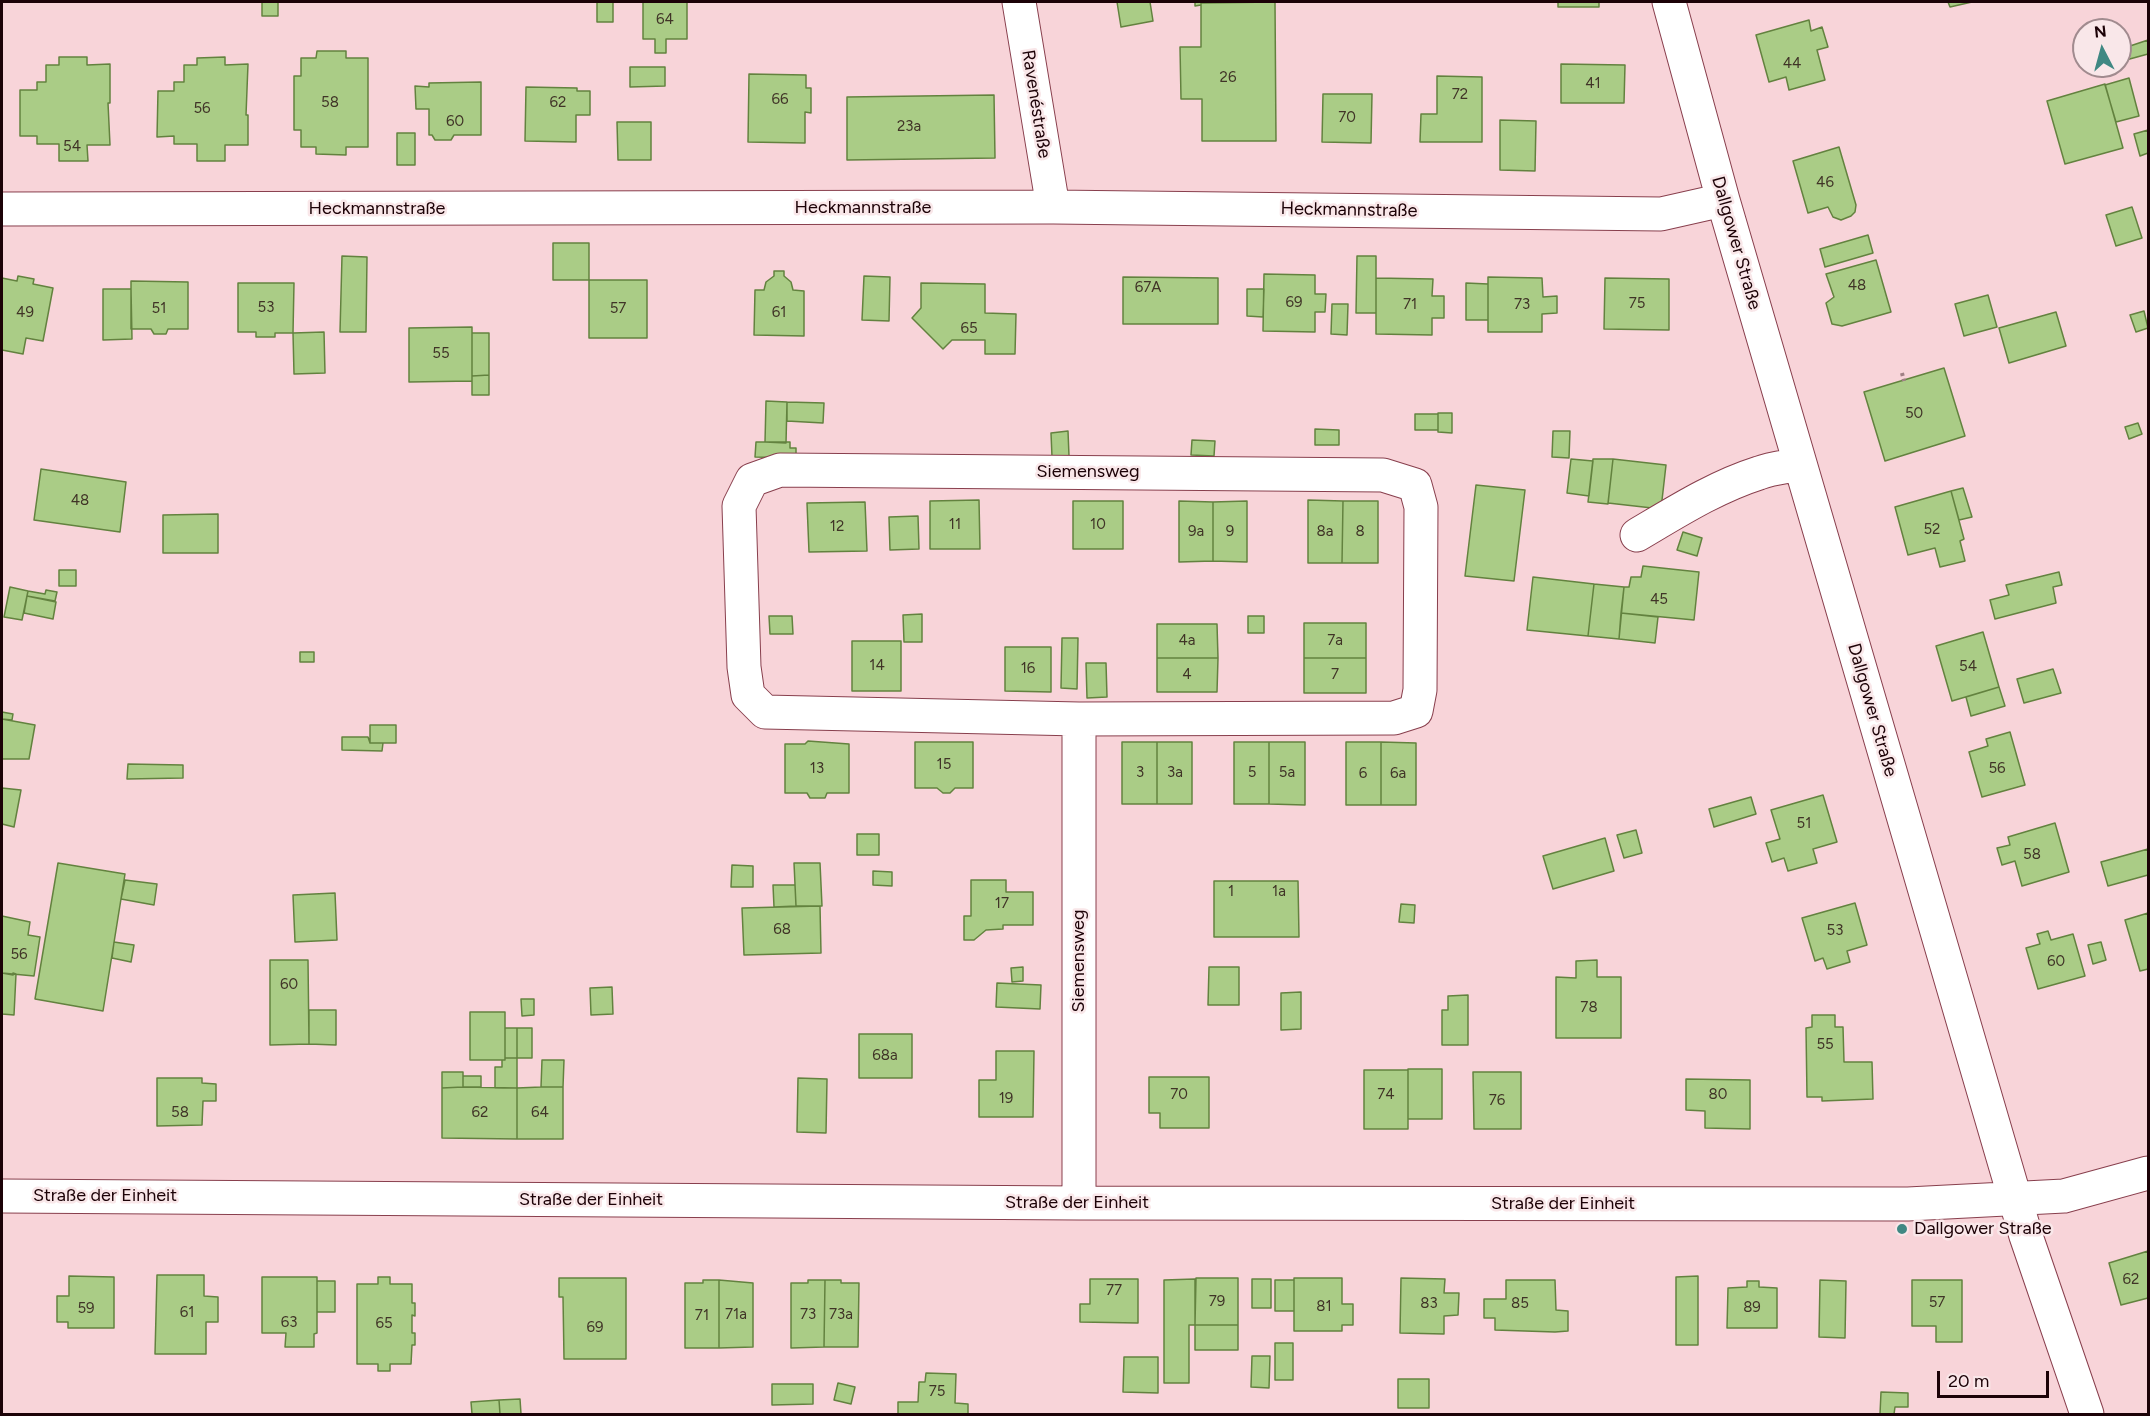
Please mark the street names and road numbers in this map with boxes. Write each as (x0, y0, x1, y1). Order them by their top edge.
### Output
street label: Ravenéstraße (1017, 48, 1055, 160)
street label: Dallgower Straße (1707, 174, 1765, 312)
street label: Heckmannstraße (795, 197, 931, 219)
street label: Heckmannstraße (309, 198, 445, 220)
street label: Heckmannstraße (1280, 198, 1418, 222)
street label: Siemensweg (1037, 461, 1139, 483)
street label: Dallgower Straße (1843, 641, 1901, 779)
street label: Siemensweg (1068, 910, 1090, 1012)
street label: Straße der Einheit (33, 1185, 177, 1207)
street label: Straße der Einheit (519, 1189, 663, 1211)
street label: Straße der Einheit (1005, 1192, 1149, 1214)
street label: Straße der Einheit (1491, 1193, 1635, 1215)

